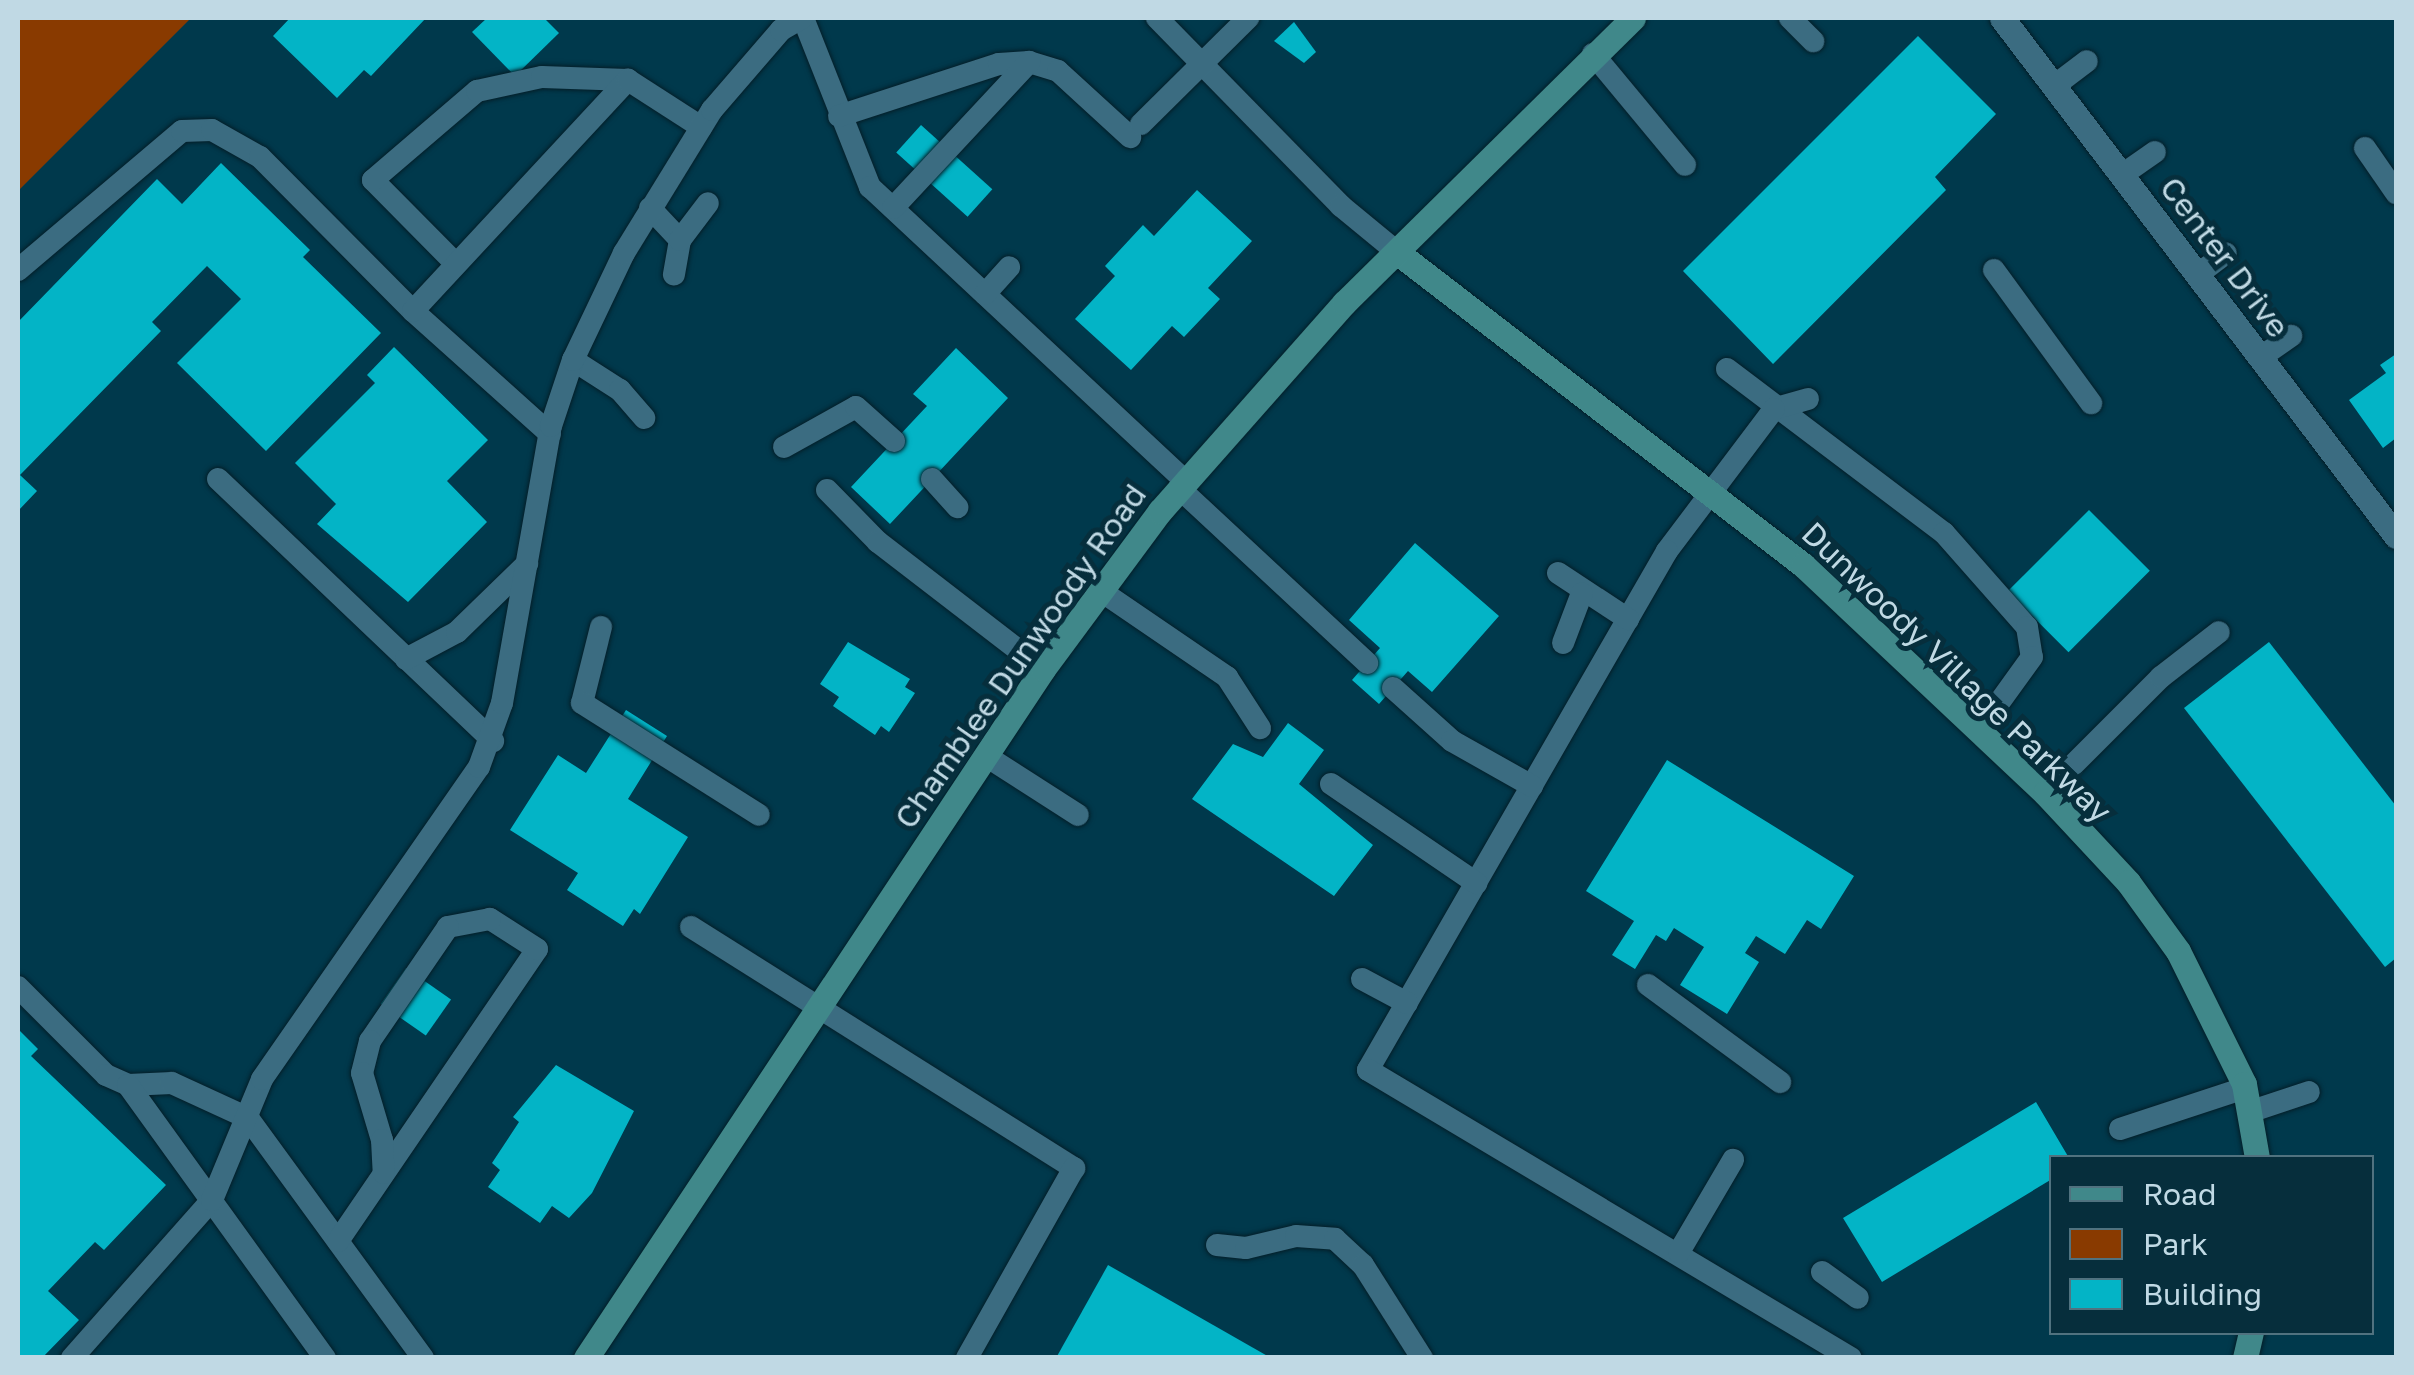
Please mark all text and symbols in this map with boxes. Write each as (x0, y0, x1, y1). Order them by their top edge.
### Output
street label: Center Drive (2152, 169, 2298, 345)
street label: Chamblee Dunwoody Road (886, 476, 1154, 836)
street label: Dunwoody Village Parkway (1794, 514, 2120, 830)
legend (2049, 1155, 2374, 1335)
text: Road (2143, 1176, 2217, 1212)
text: Park (2143, 1226, 2208, 1262)
text: Building (2143, 1276, 2262, 1312)

